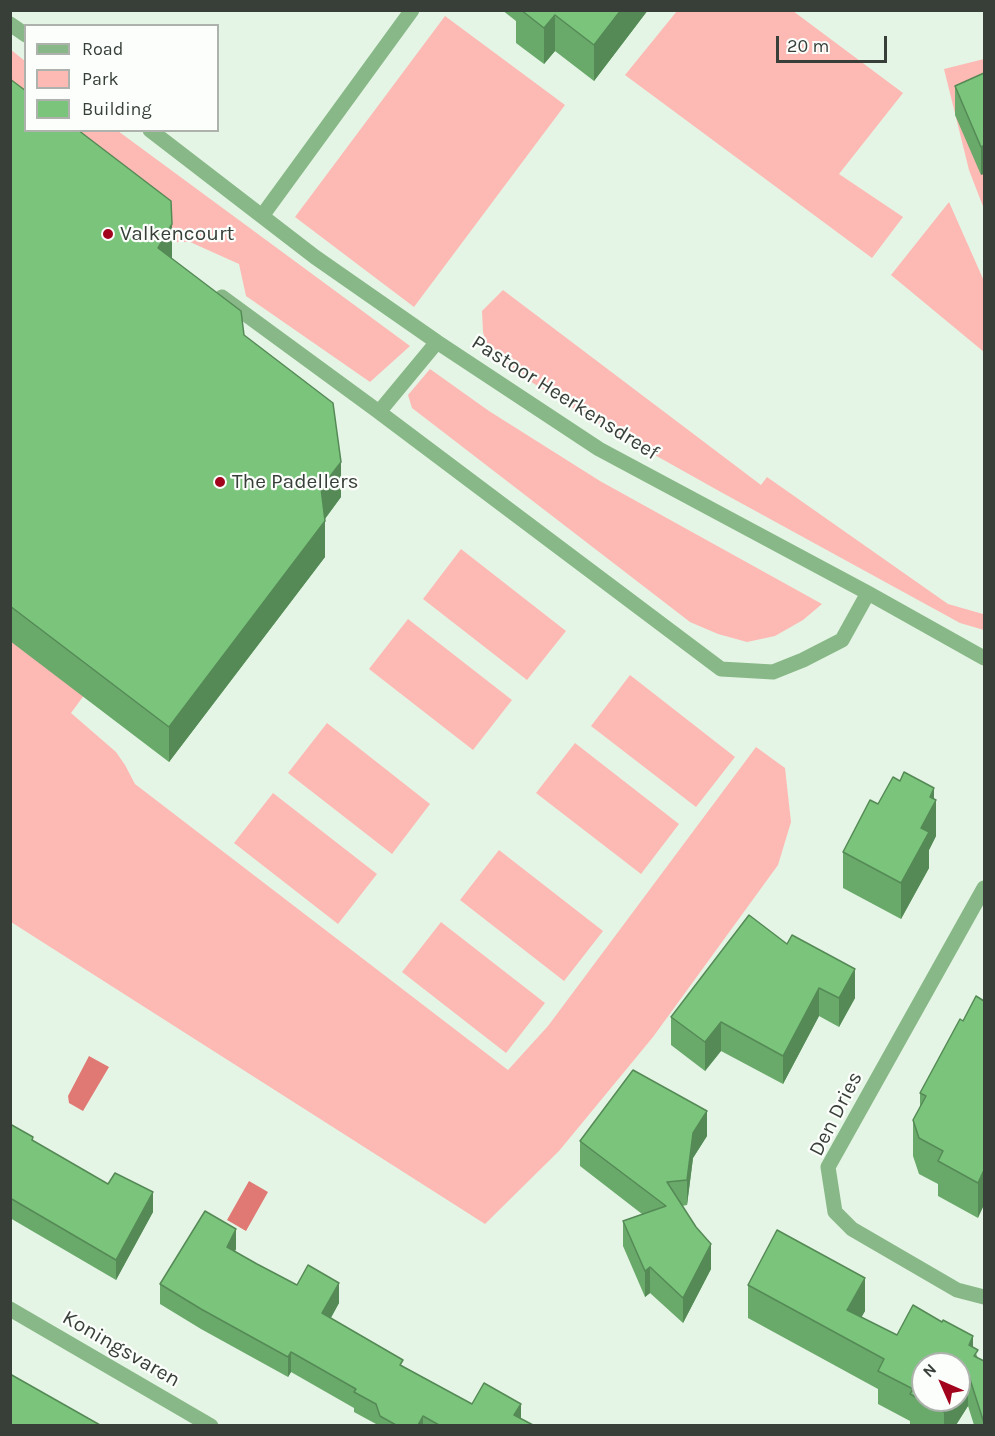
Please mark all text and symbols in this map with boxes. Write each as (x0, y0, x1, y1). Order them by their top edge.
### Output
legend (24, 24, 219, 132)
scale bar (779, 24, 890, 62)
text: 20 m (787, 35, 829, 57)
text: Road (82, 38, 123, 60)
text: Park (82, 68, 119, 90)
text: Building (82, 98, 152, 120)
place label: Valkencourt (120, 221, 234, 247)
marker: Valkencourt (101, 227, 115, 241)
street label: Pastoor Heerkensdreef (467, 330, 663, 466)
place label: The Padellers (232, 469, 359, 495)
marker: The Padellers (213, 475, 227, 489)
street label: Den Dries (804, 1067, 868, 1161)
street label: Koningsvaren (58, 1305, 184, 1393)
north arrow (911, 1352, 971, 1412)
text: N (919, 1360, 940, 1381)

